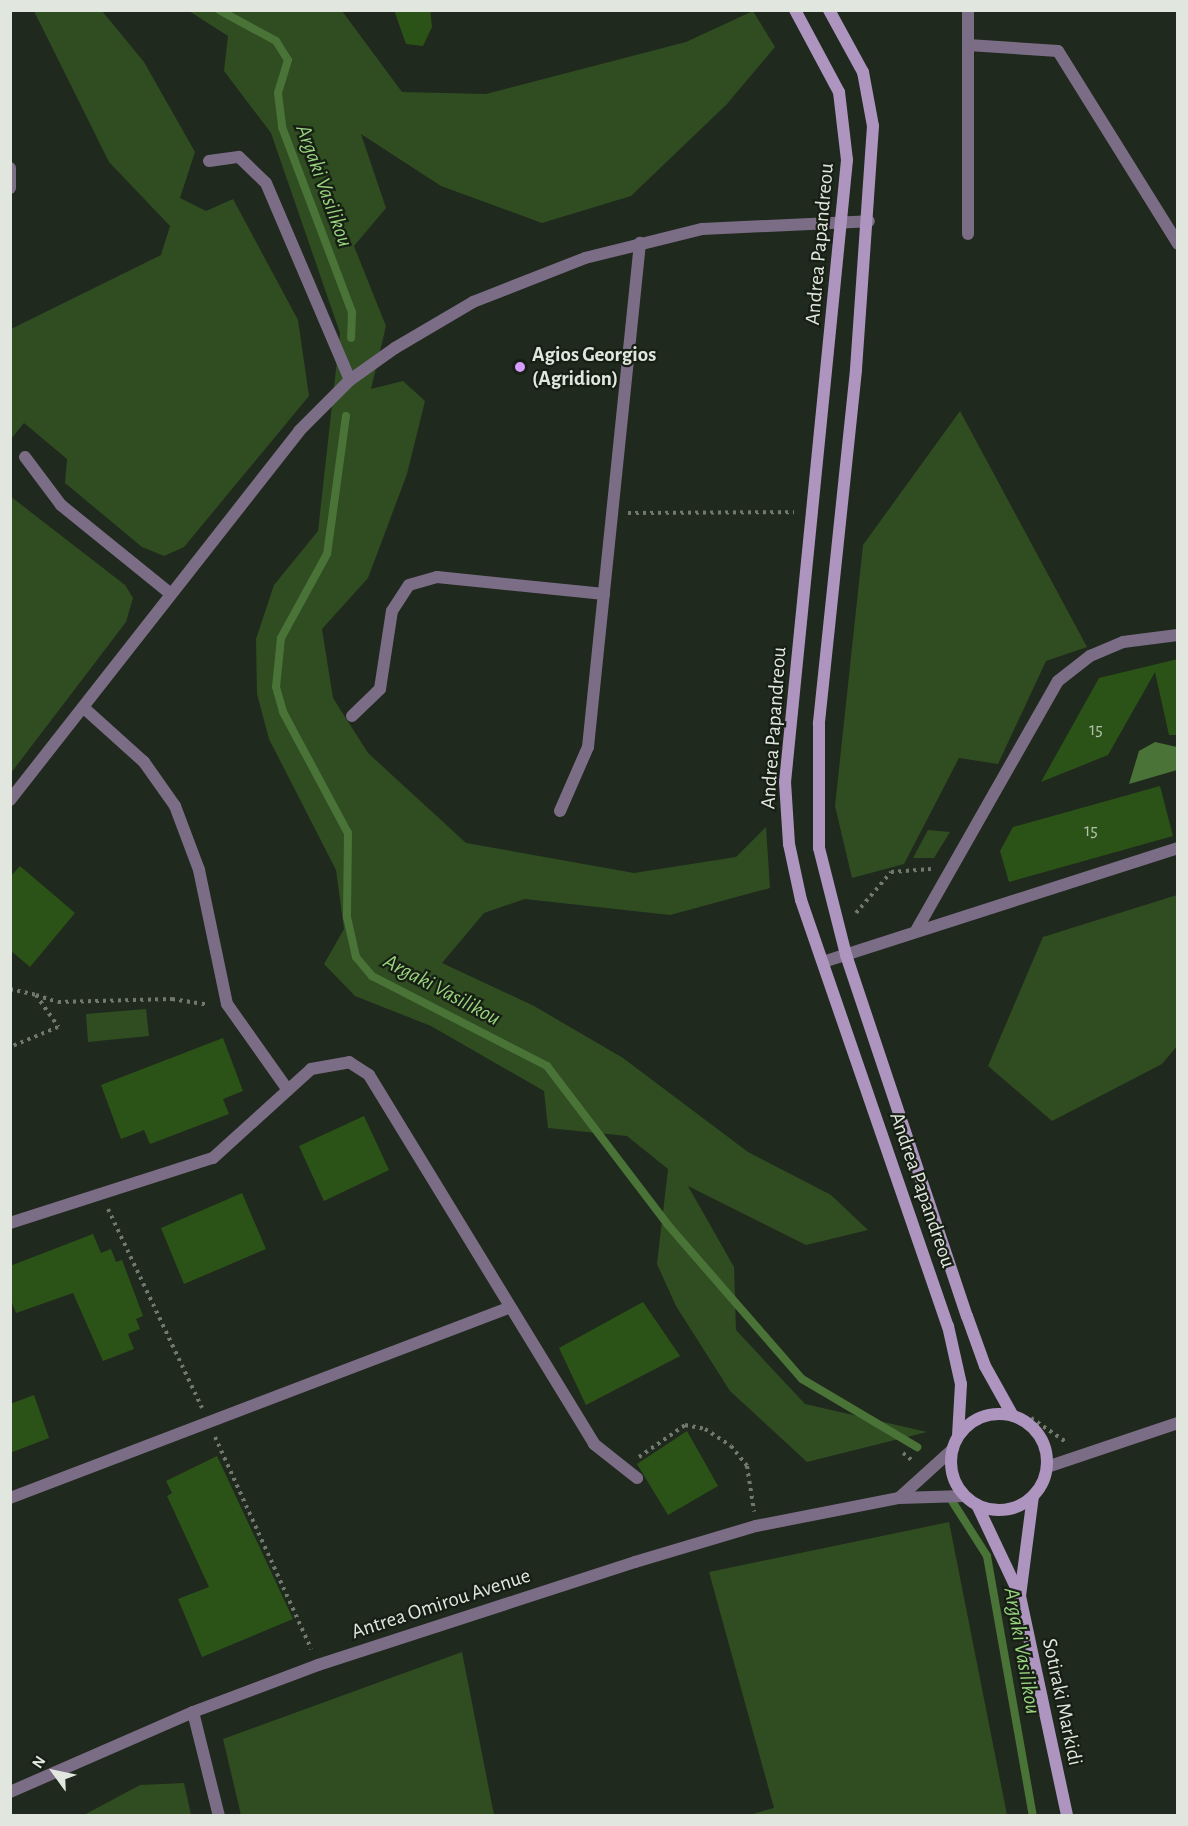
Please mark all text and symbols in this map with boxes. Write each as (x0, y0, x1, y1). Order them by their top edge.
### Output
water label: Argaki Vasilikou (290, 121, 358, 251)
street label: Andrea Papandreou (800, 162, 840, 326)
place label: Agios Georgios (Agridion) (532, 342, 656, 392)
marker: Agios Georgios (Agridion) (513, 360, 527, 374)
street label: Andrea Papandreou (756, 646, 792, 810)
house number: 15 (1089, 719, 1103, 741)
house number: 15 (1084, 820, 1098, 842)
water label: Argaki Vasilikou (379, 948, 505, 1032)
street label: Andrea Papandreou (884, 1109, 960, 1271)
street label: Antrea Omirou Avenue (348, 1563, 534, 1645)
water label: Argaki Vasilikou (998, 1585, 1046, 1717)
street label: Sotiraki Markidi (1036, 1636, 1088, 1768)
north arrow (24, 1742, 84, 1802)
text: N (29, 1753, 49, 1771)

